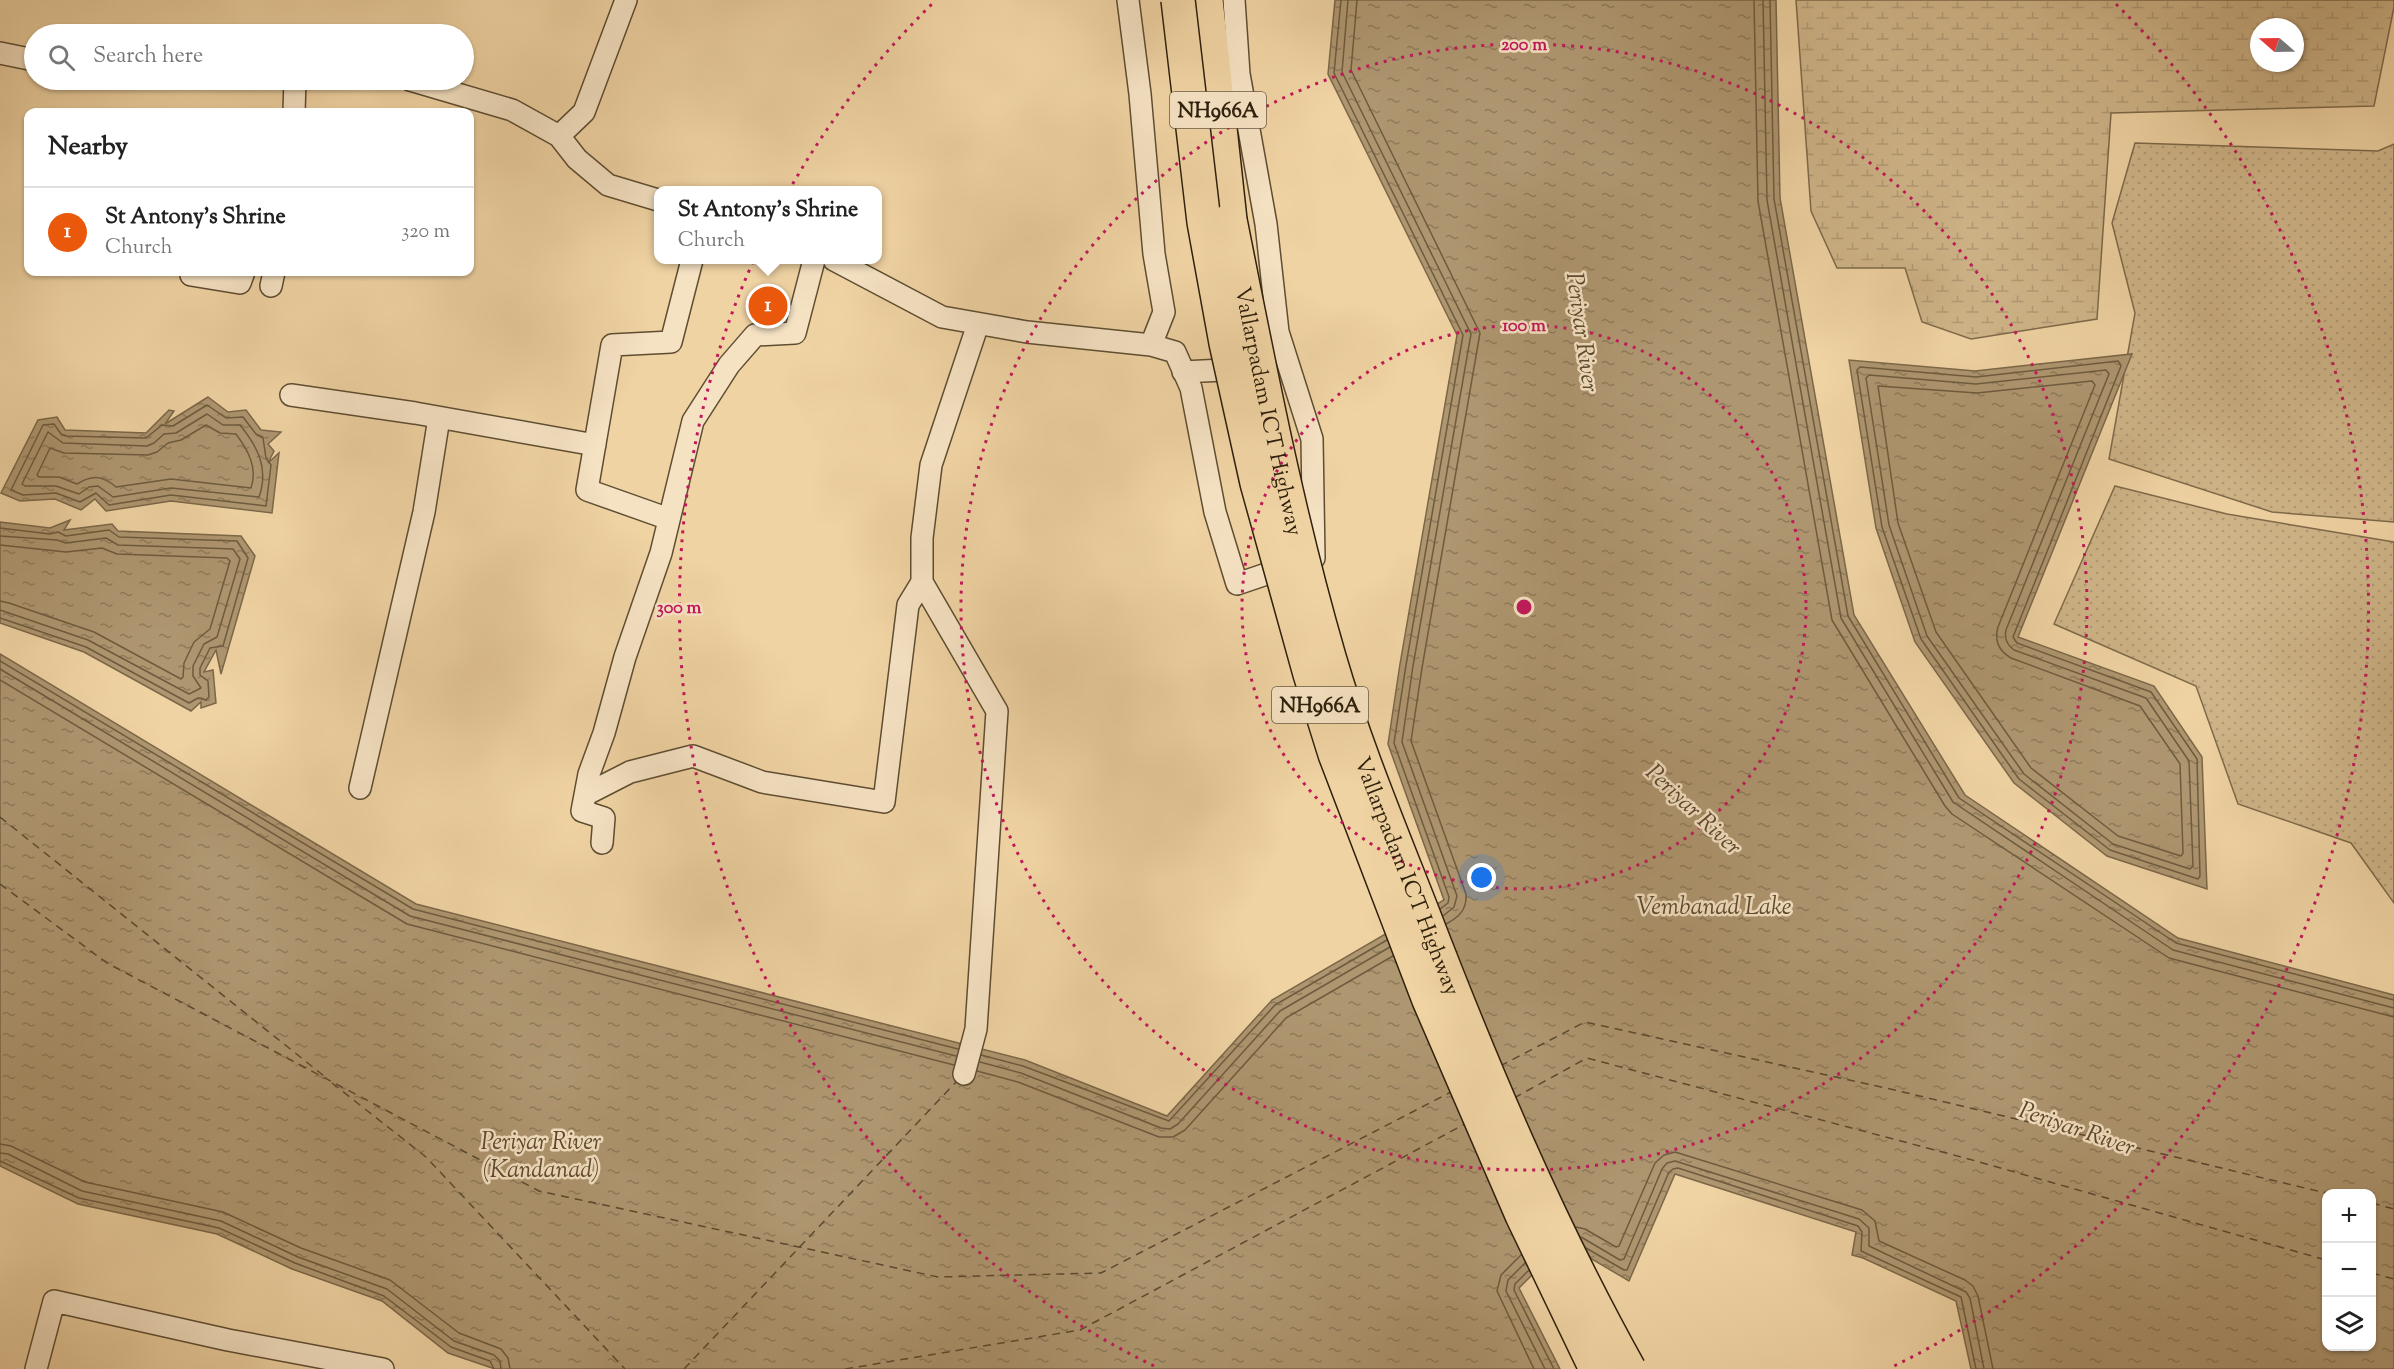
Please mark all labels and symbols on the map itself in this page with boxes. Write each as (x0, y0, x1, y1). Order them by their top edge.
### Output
north arrow (2250, 18, 2304, 72)
text: 200 m (1501, 33, 1547, 59)
road number: NH966A (1170, 92, 1266, 128)
water label: Periyar River (1556, 270, 1606, 395)
pin: 1 (748, 284, 788, 328)
street label: Vallarpadam ICT Highway (1225, 284, 1309, 539)
text: 100 m (1502, 314, 1546, 340)
text: 300 m (657, 596, 702, 622)
centre of rings (1514, 597, 1534, 617)
road number: NH966A (1272, 687, 1368, 723)
street label: Vallarpadam ICT Highway (1344, 753, 1467, 1001)
water label: Periyar River (1637, 757, 1749, 864)
your location (1467, 863, 1496, 892)
water label: Vembanad Lake (1636, 891, 1792, 925)
water label: Periyar River (2014, 1094, 2139, 1166)
water label: Periyar River (Kandanad) (481, 1126, 602, 1188)

